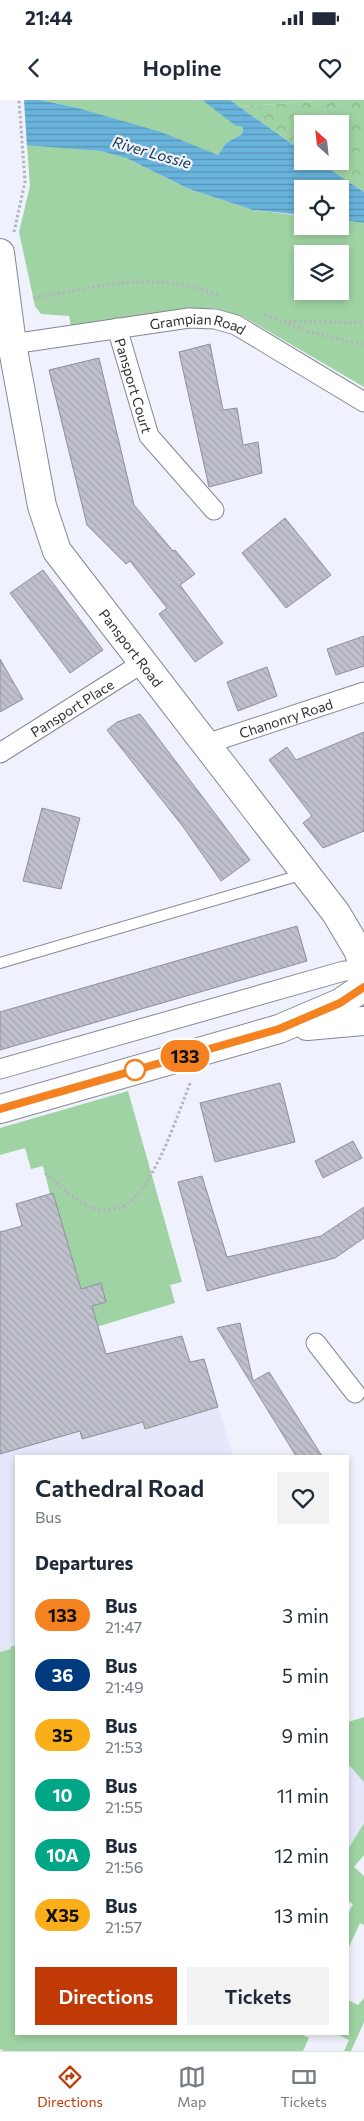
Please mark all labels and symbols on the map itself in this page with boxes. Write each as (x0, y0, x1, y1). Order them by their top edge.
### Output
north arrow (294, 115, 349, 170)
water label: River Lossie (111, 132, 194, 172)
street label: Grampian Road (148, 309, 249, 338)
street label: Pansport Court (112, 336, 156, 435)
street label: Pansport Road (96, 605, 167, 690)
street label: Pansport Place (27, 675, 117, 740)
street label: Chanonry Road (237, 694, 335, 741)
line badge: 133 (156, 1040, 214, 1072)
unlabelled marker (124, 1059, 146, 1081)

